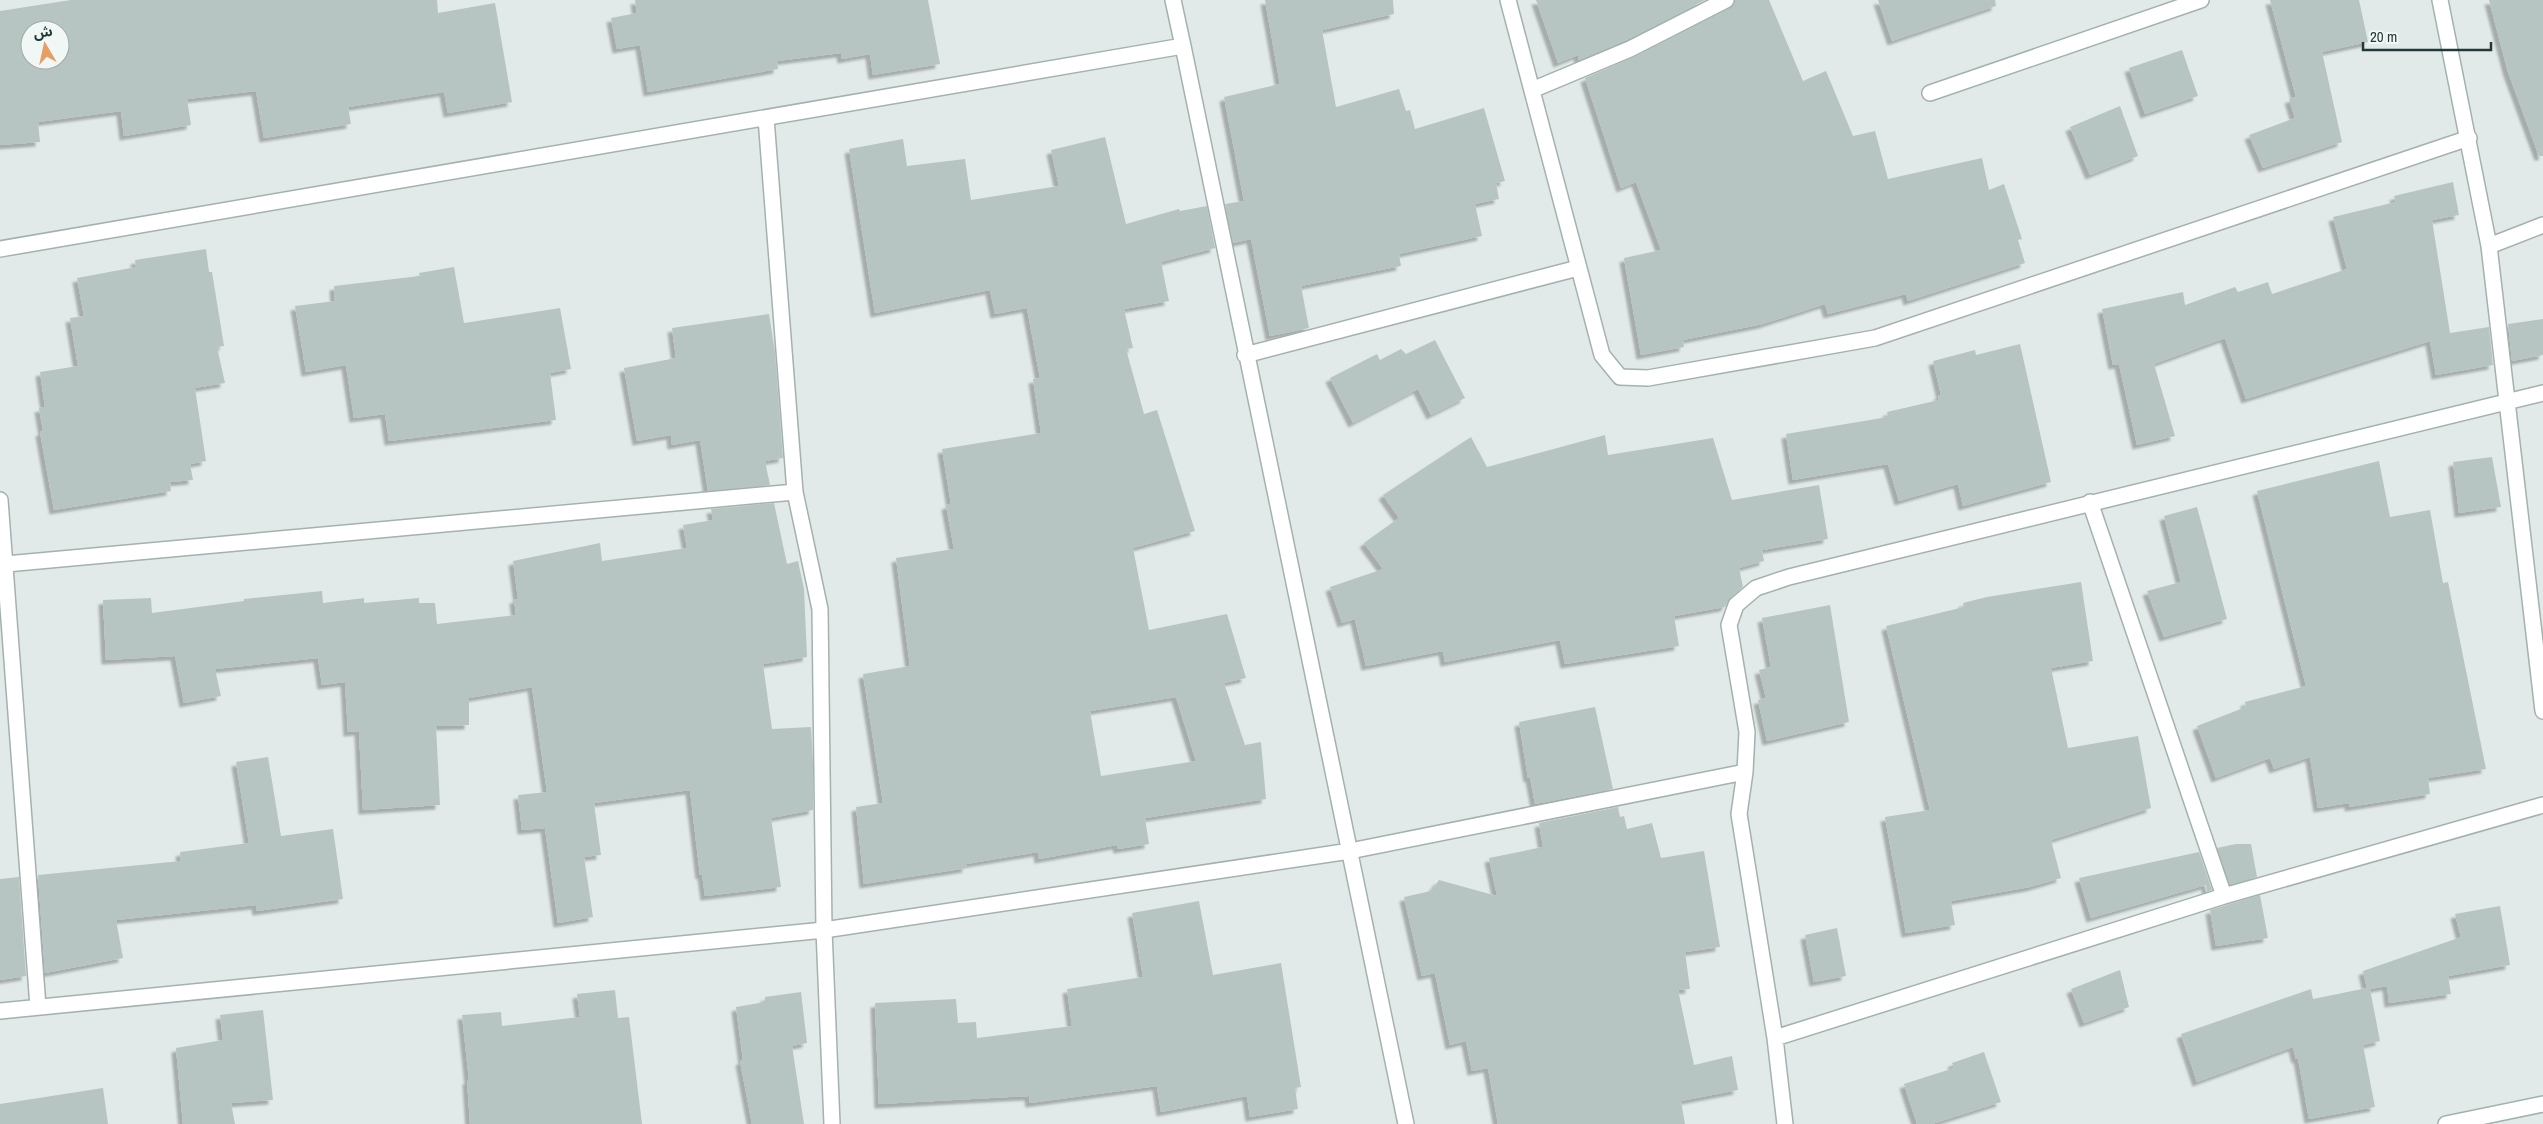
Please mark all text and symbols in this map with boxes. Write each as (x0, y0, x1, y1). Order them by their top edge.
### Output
north arrow (20, 20, 70, 70)
scale bar (2363, 20, 2490, 52)
text: ش (32, 22, 54, 43)
text: 20 m (2370, 26, 2397, 47)

